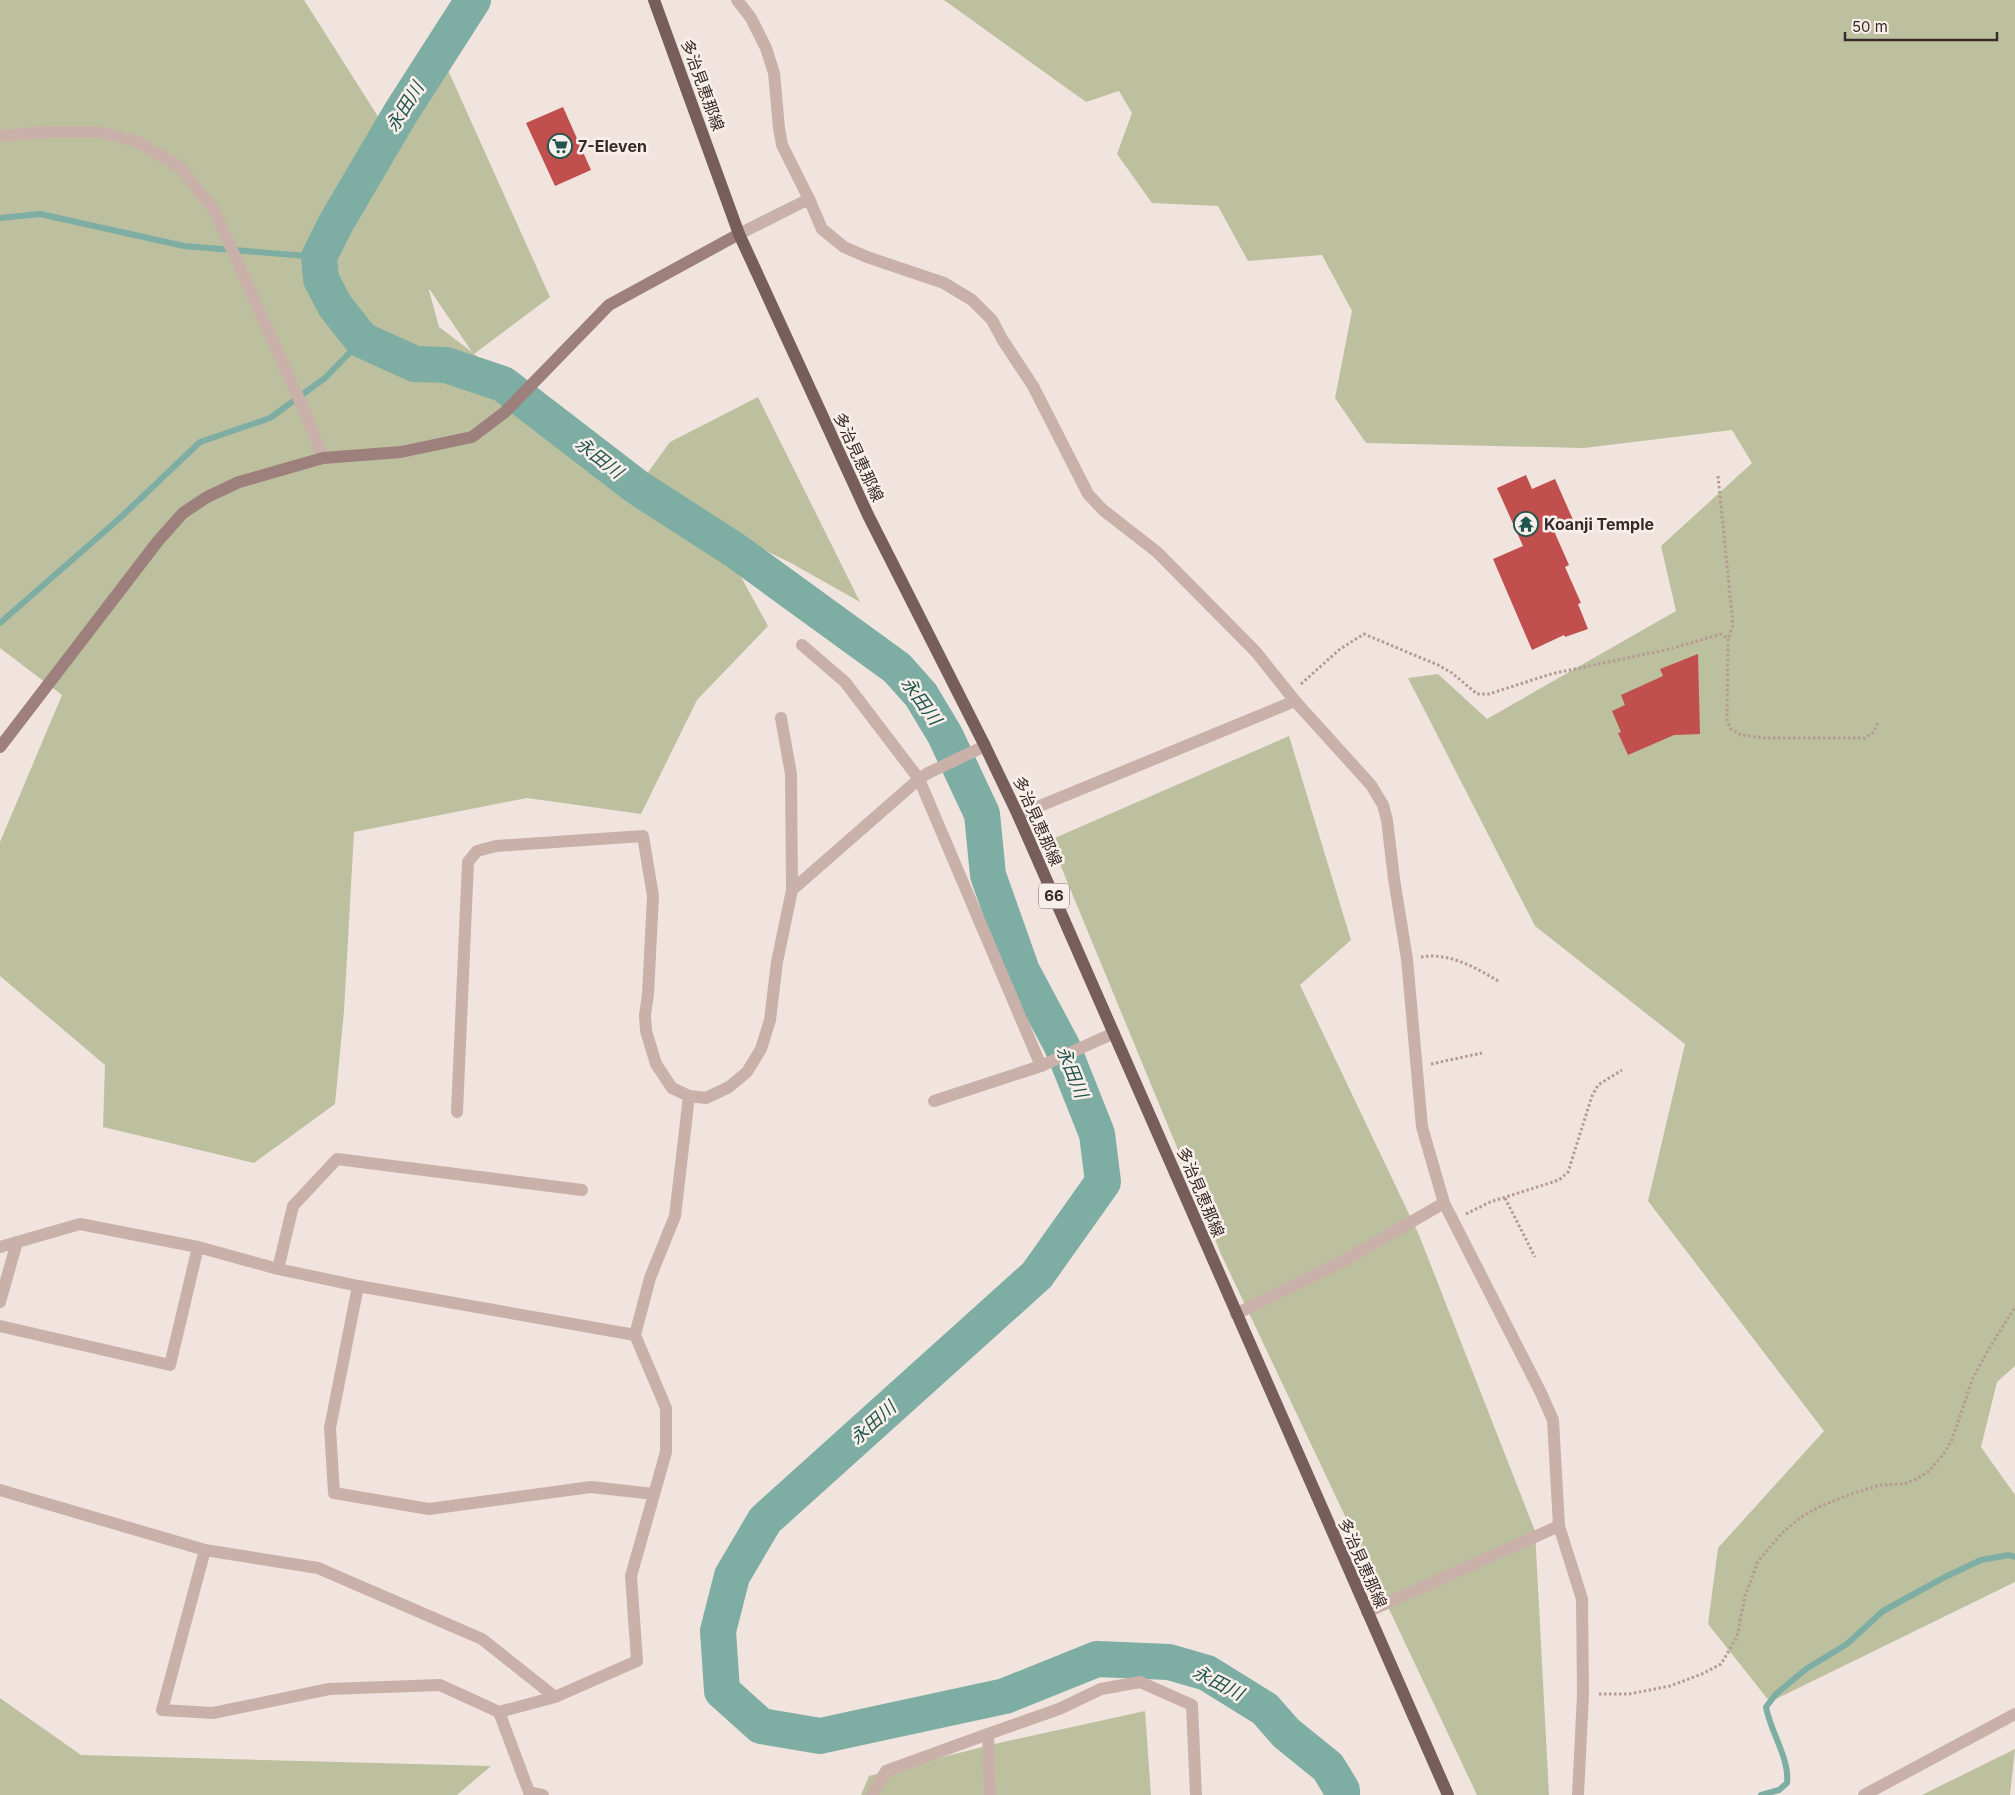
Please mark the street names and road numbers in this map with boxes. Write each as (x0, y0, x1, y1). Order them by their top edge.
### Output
street label: 多治見恵那線 (677, 36, 729, 134)
street label: 多治見恵那線 (830, 409, 888, 505)
street label: 多治見恵那線 (1009, 773, 1067, 869)
road number: 66 (1039, 884, 1069, 908)
street label: 多治見恵那線 (1173, 1144, 1229, 1240)
street label: 多治見恵那線 (1334, 1515, 1392, 1611)

